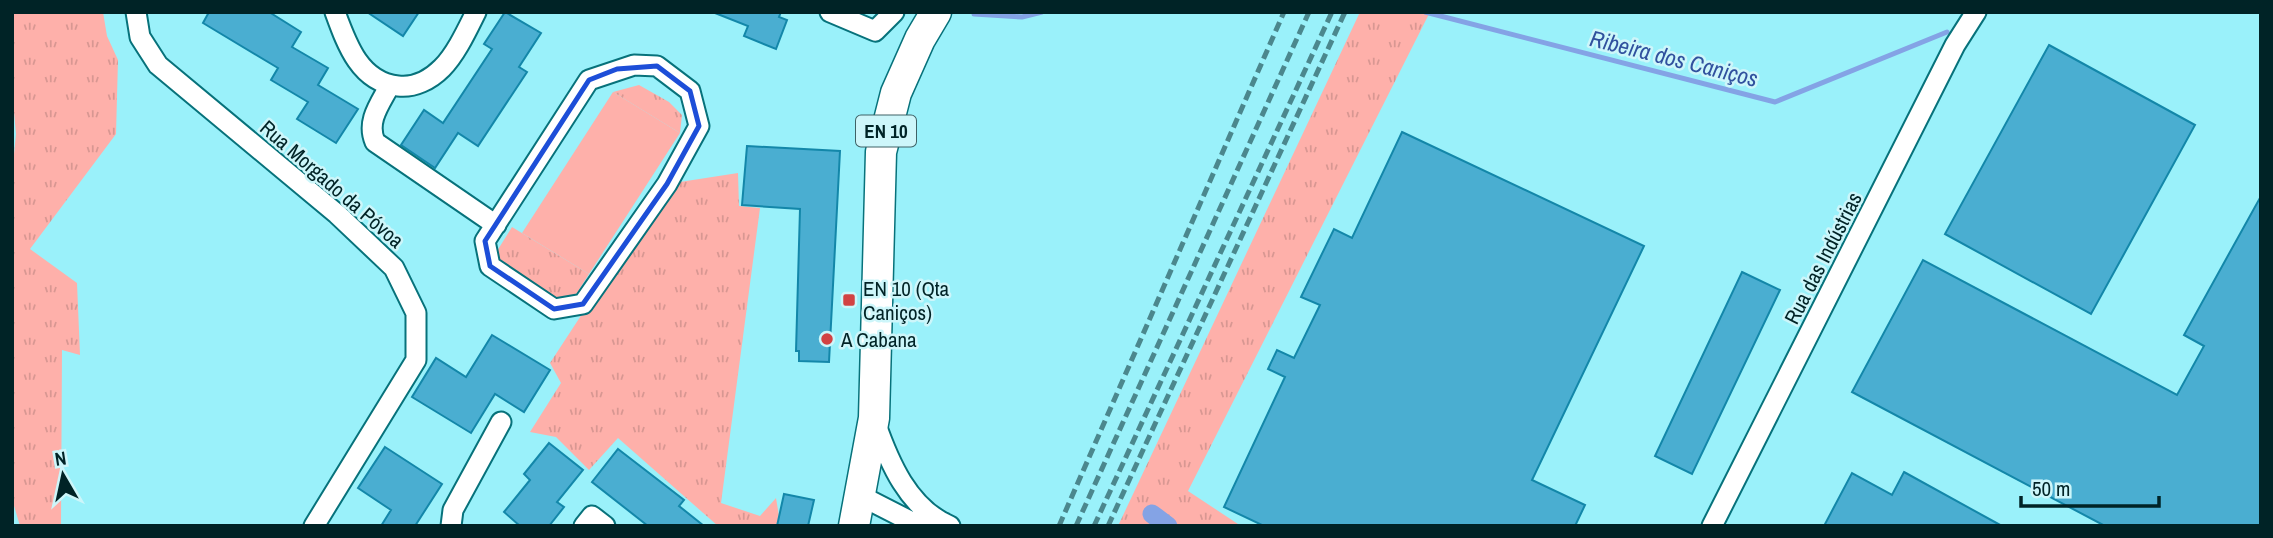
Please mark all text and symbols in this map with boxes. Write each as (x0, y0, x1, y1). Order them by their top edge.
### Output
water label: Ribeira dos Caniços (1587, 22, 1761, 94)
street label: Rua Morgado da Póvoa (254, 113, 410, 255)
road number: EN 10 (856, 116, 916, 146)
street label: Rua das Indústrias (1777, 187, 1869, 329)
place label: EN 10 (Qta Caniços) (863, 274, 950, 327)
marker: EN 10 (Qta Caniços) (841, 292, 857, 308)
place label: A Cabana (840, 325, 917, 354)
marker: A Cabana (819, 331, 835, 347)
north arrow (28, 440, 98, 510)
text: N (53, 444, 68, 472)
scale bar (2021, 464, 2159, 508)
text: 50 m (2032, 474, 2070, 503)

